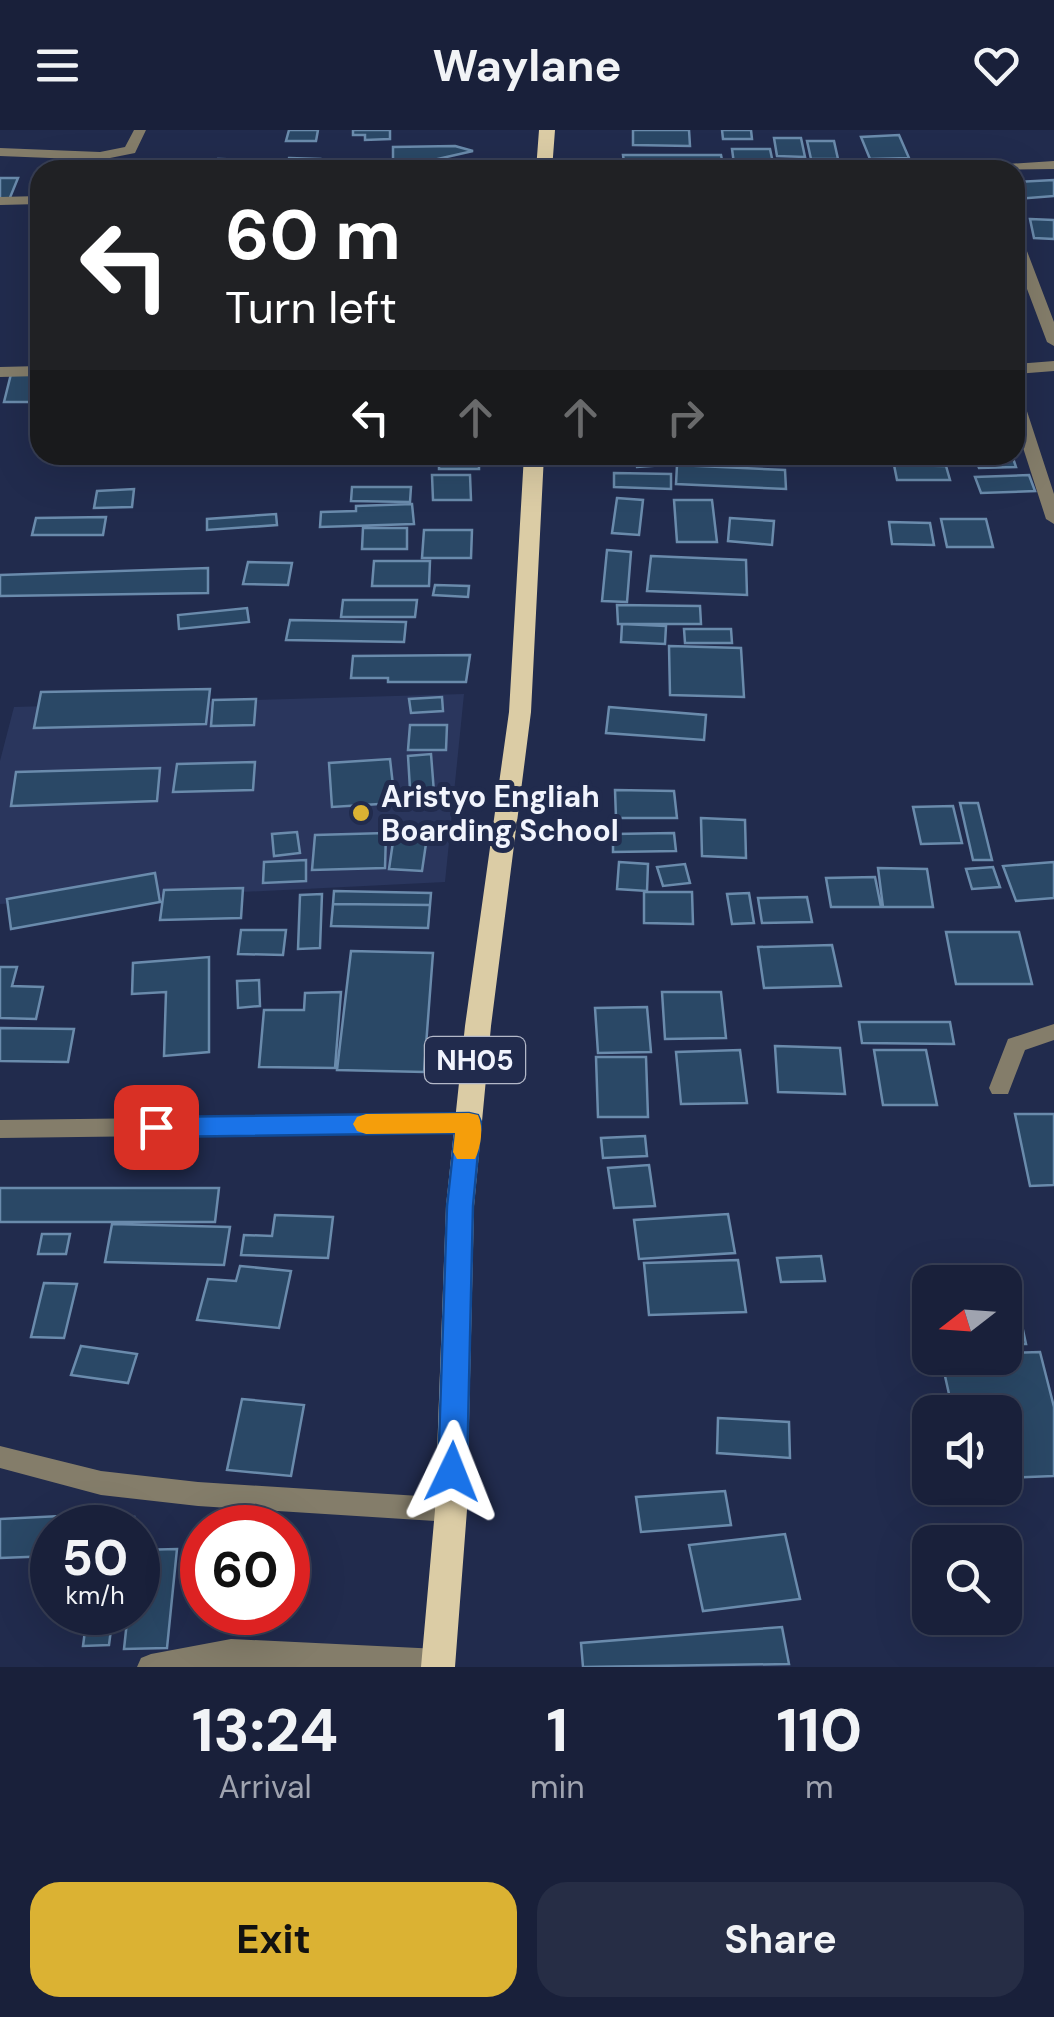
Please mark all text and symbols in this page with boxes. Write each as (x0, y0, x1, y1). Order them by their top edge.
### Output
text: Waylane (432, 36, 622, 95)
icon: menu (30, 38, 85, 93)
icon: heart (969, 38, 1024, 93)
text: 60 m (225, 190, 401, 281)
icon: left (60, 200, 190, 330)
text: Turn left (225, 278, 397, 337)
icon: left (343, 390, 398, 445)
icon: ahead (448, 390, 503, 445)
icon: ahead (553, 390, 608, 445)
icon: right (658, 390, 713, 445)
place label: Aristyo Engliah Boarding School (381, 777, 619, 850)
marker: Aristyo Engliah Boarding School (350, 802, 372, 824)
road number: NH05 (425, 1037, 525, 1083)
pin (114, 1085, 199, 1170)
icon: arrive (129, 1100, 184, 1155)
north arrow (912, 1265, 1022, 1375)
map controls (912, 1265, 1022, 1635)
button: sound (912, 1395, 1022, 1505)
position arrow (400, 1420, 504, 1524)
speed limit sign: 60 (180, 1505, 310, 1635)
text: 50 (62, 1525, 128, 1591)
button: search (912, 1525, 1022, 1635)
text: km/h (65, 1579, 125, 1612)
text: 13:24 (192, 1691, 338, 1770)
text: 1 (546, 1691, 568, 1770)
text: 110 (776, 1691, 862, 1770)
text: Arrival (218, 1766, 312, 1808)
text: min (530, 1766, 585, 1808)
text: m (805, 1766, 834, 1808)
button: Exit (30, 1882, 517, 1997)
button: Share (537, 1882, 1024, 1997)

